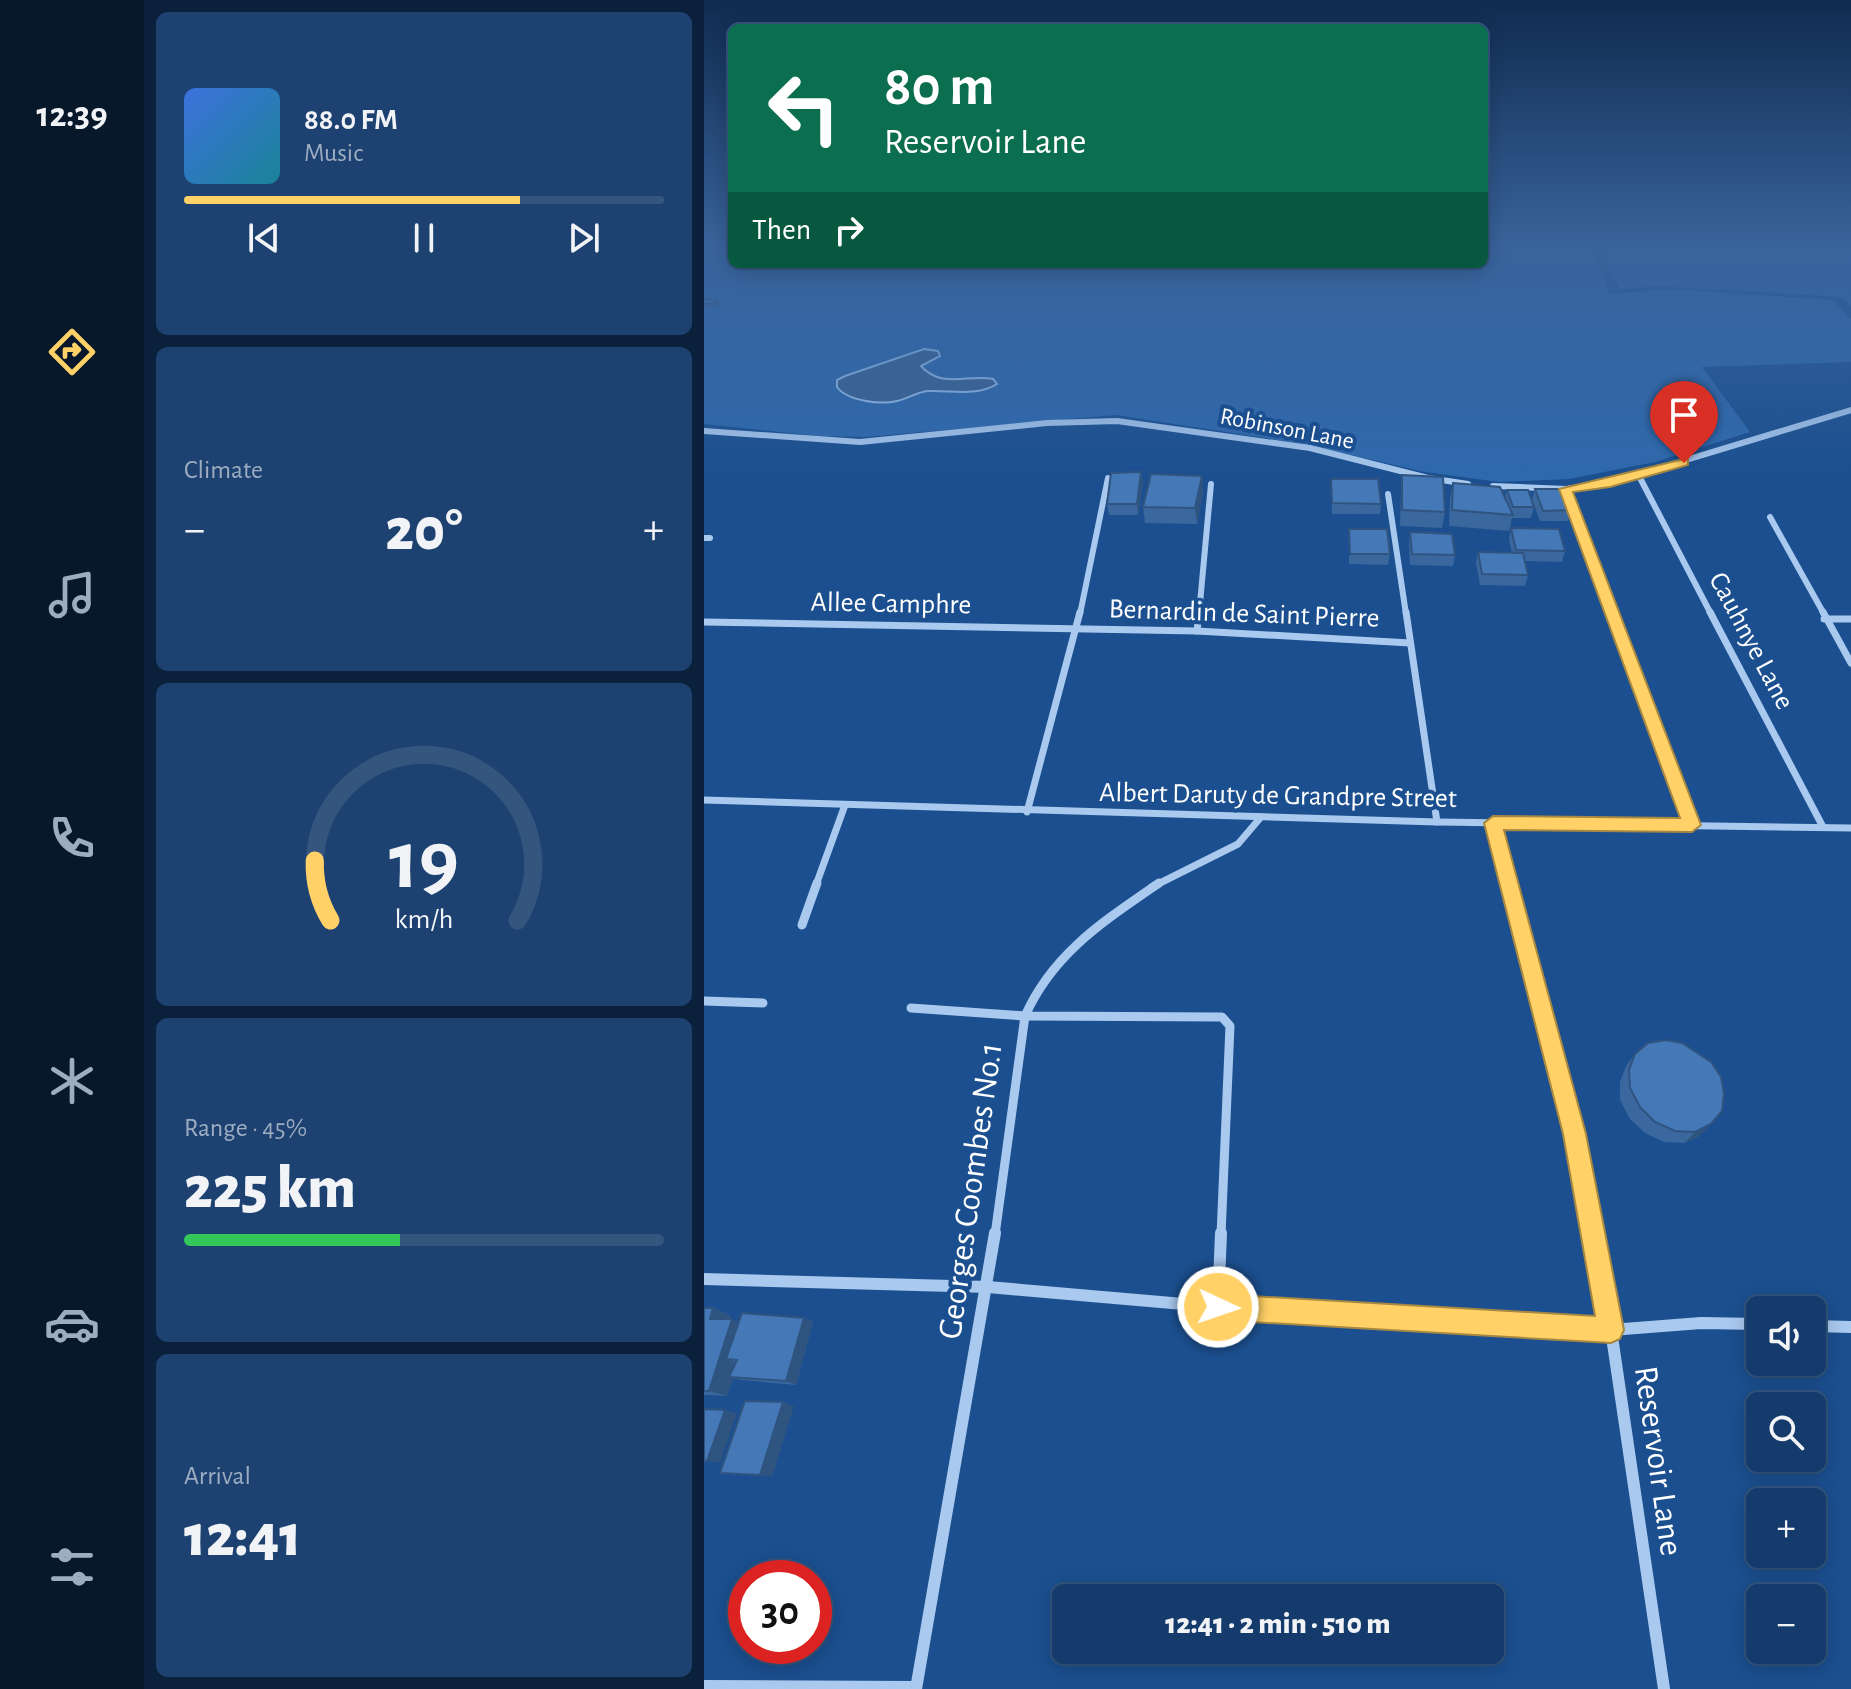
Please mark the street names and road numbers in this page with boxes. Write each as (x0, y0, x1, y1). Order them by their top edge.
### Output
street label: Robinson Lane (1218, 404, 1356, 454)
street label: Cauhnye Lane (1703, 568, 1799, 714)
street label: Allee Camphre (811, 589, 971, 619)
street label: Bernardin de Saint Pierre (1108, 595, 1380, 633)
street label: Albert Daruty de Grandpre Street (1099, 779, 1457, 813)
street label: Georges Coombes No.1 (933, 1041, 1009, 1341)
street label: Reservoir Lane (1628, 1364, 1688, 1558)

